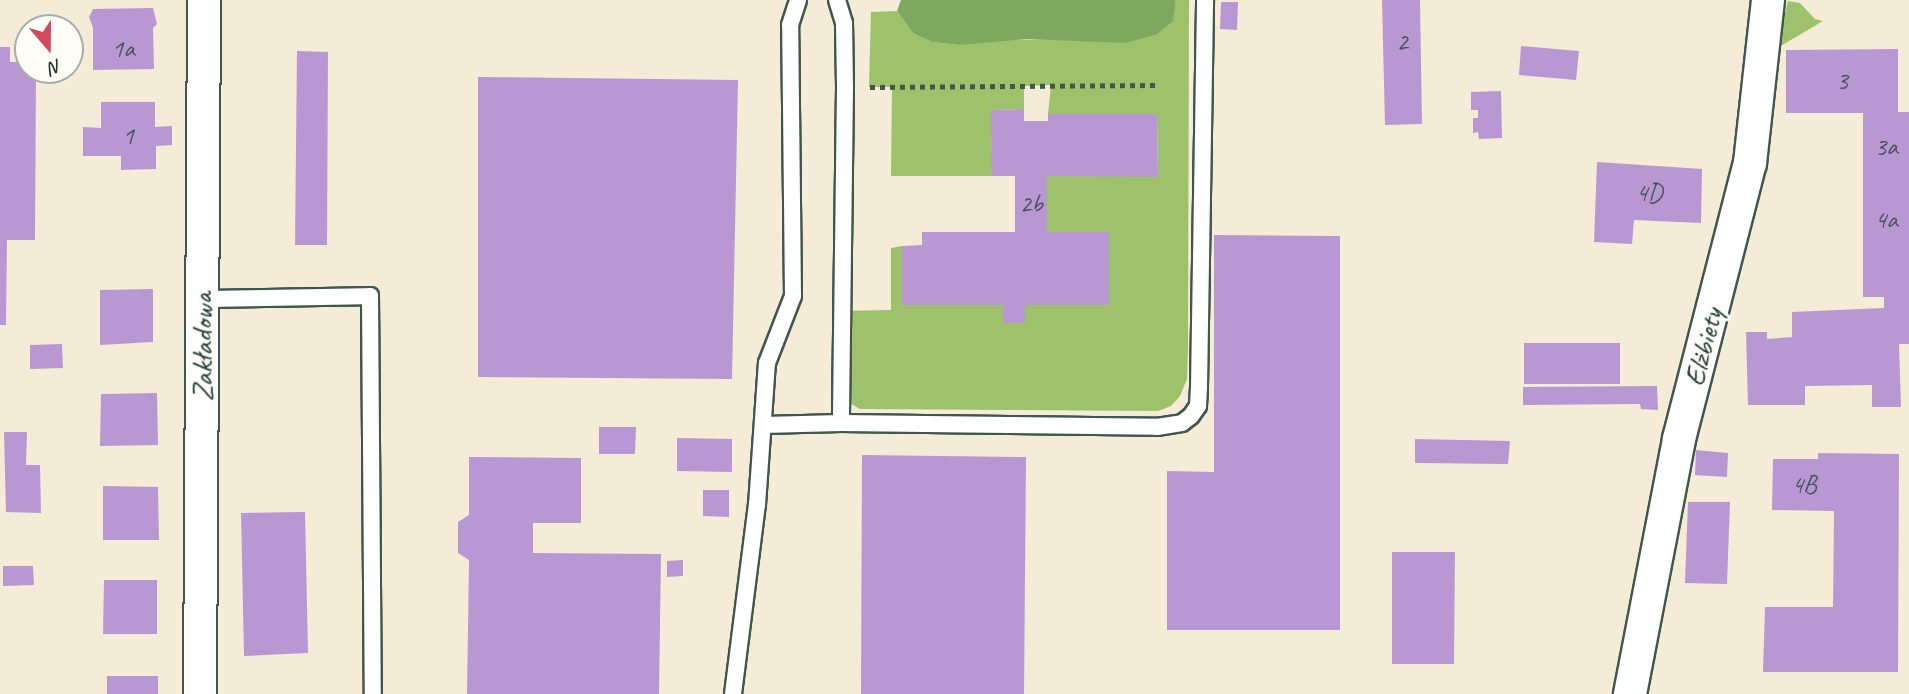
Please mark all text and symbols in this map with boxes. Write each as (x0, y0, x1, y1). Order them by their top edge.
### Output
north arrow (14, 14, 84, 84)
house number: 2 (1396, 26, 1408, 58)
house number: 1a (111, 33, 135, 65)
text: N (46, 54, 65, 80)
house number: 3 (1836, 65, 1848, 97)
house number: 1 (122, 120, 134, 152)
house number: 3a (1874, 131, 1898, 163)
house number: 4D (1636, 177, 1662, 209)
house number: 2b (1019, 188, 1043, 220)
house number: 4a (1874, 204, 1898, 236)
street label: Zakładowa (184, 292, 220, 402)
street label: Elżbiety (1676, 304, 1730, 390)
house number: 4B (1791, 469, 1817, 501)

